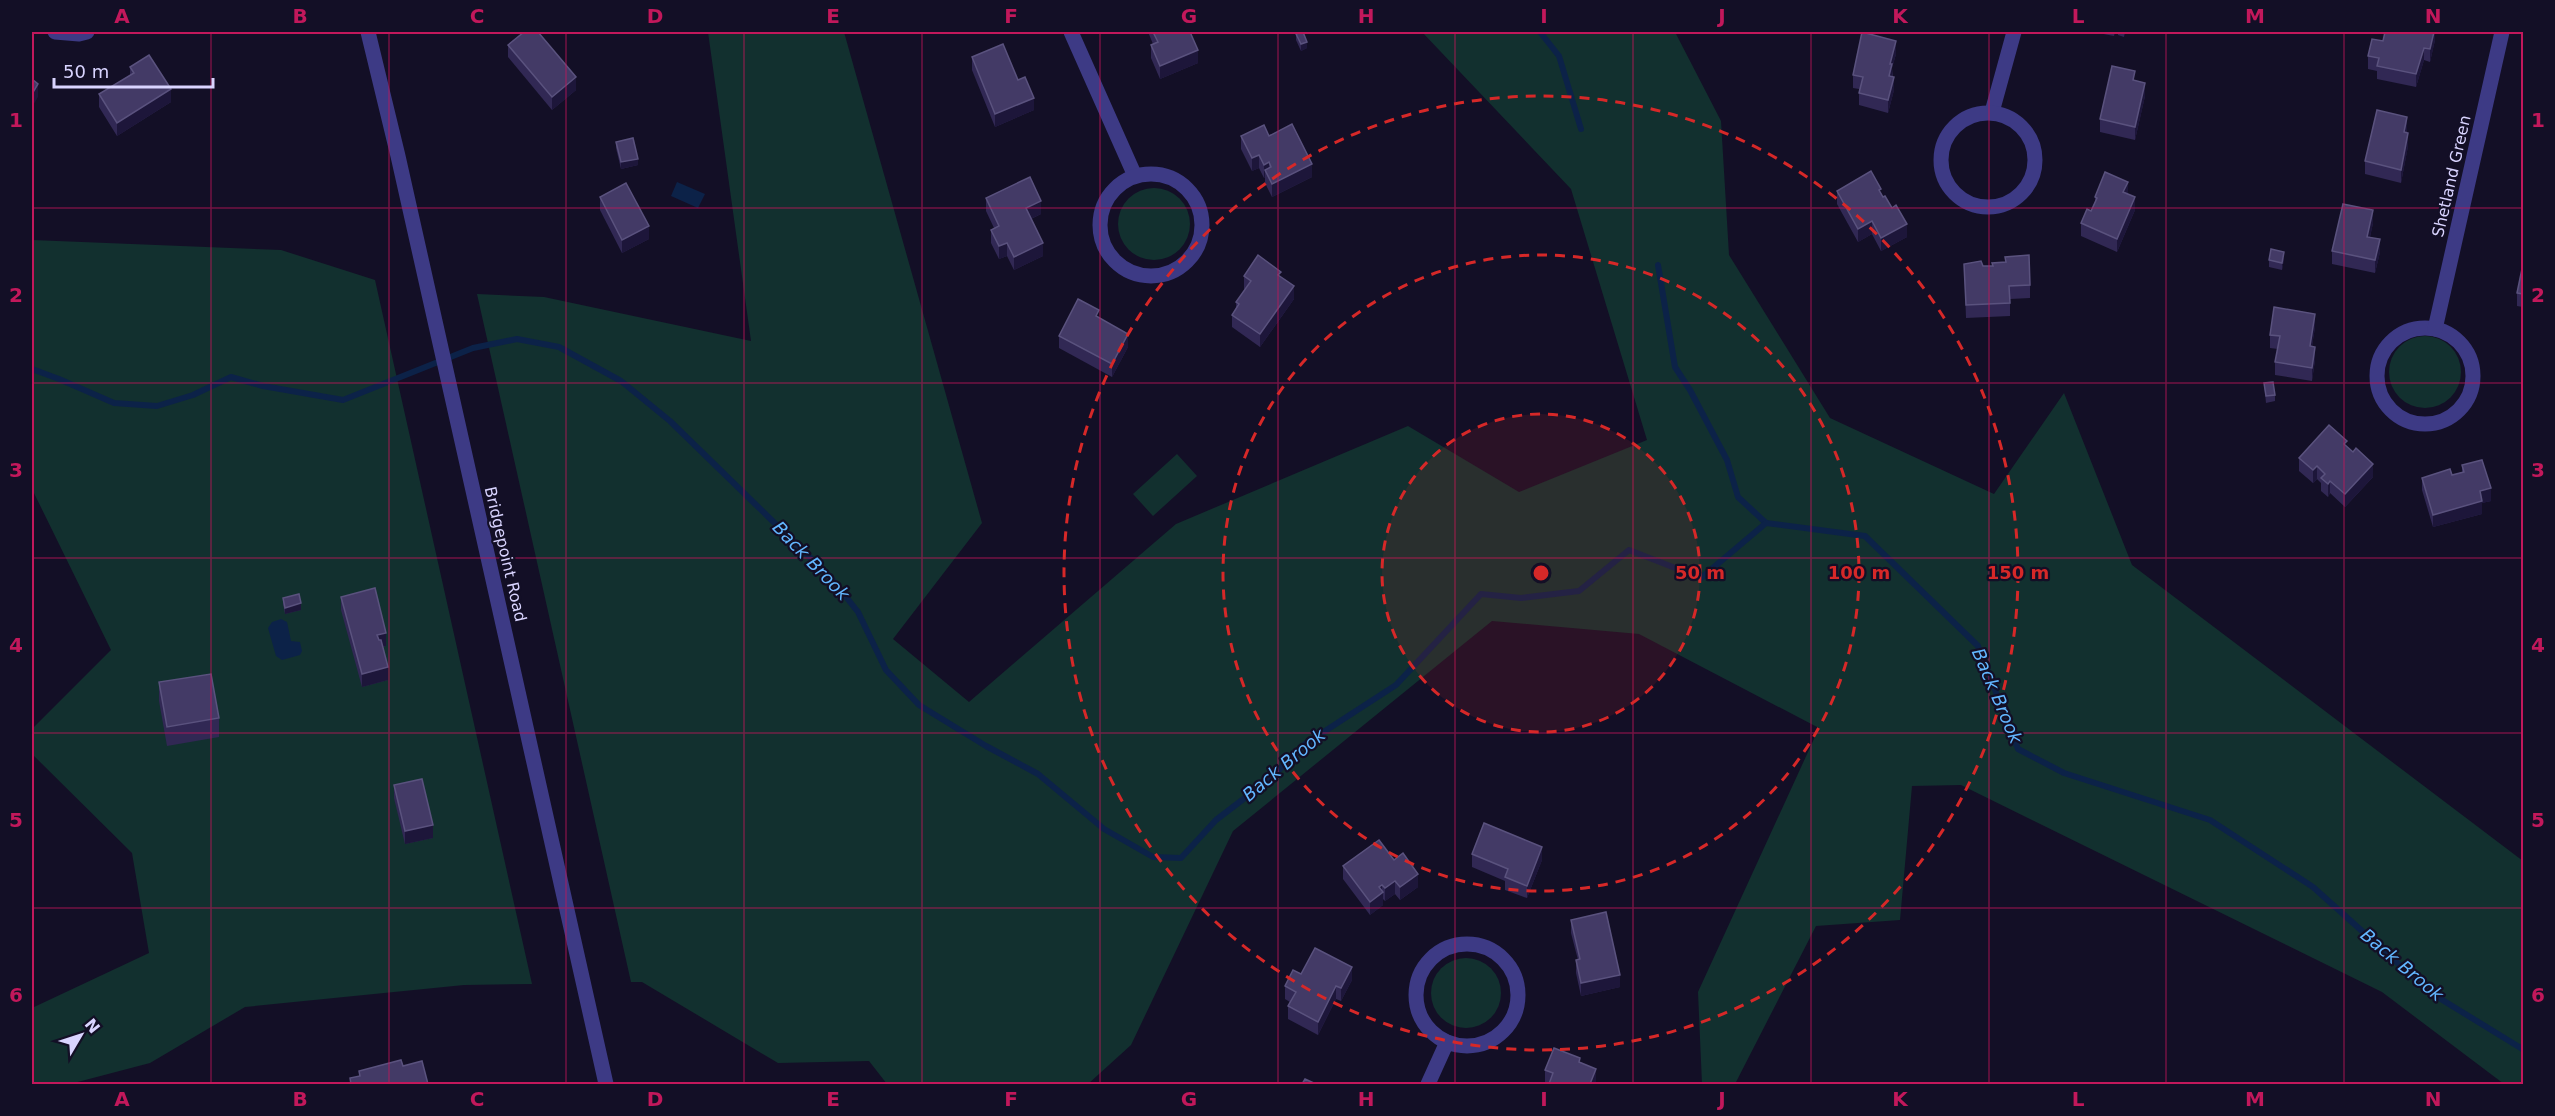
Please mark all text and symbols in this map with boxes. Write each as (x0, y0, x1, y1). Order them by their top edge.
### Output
text: A (114, 4, 130, 28)
text: B (292, 4, 308, 28)
text: C (470, 4, 484, 28)
text: D (647, 4, 663, 28)
text: E (826, 4, 840, 28)
text: F (1004, 4, 1018, 28)
text: G (1181, 4, 1197, 28)
text: H (1358, 4, 1374, 28)
text: I (1540, 4, 1548, 28)
text: J (1716, 4, 1726, 28)
text: K (1892, 4, 1909, 28)
text: L (2072, 4, 2085, 28)
text: M (2245, 4, 2265, 28)
text: N (2425, 4, 2441, 28)
scale bar (54, 51, 213, 89)
text: 50 m (63, 61, 109, 82)
text: 1 (9, 108, 23, 132)
text: 1 (2531, 108, 2545, 132)
street label: Shetland Green (2428, 113, 2475, 239)
text: 2 (9, 283, 23, 307)
text: 2 (2531, 283, 2545, 307)
text: 3 (9, 458, 23, 482)
text: 3 (2531, 458, 2545, 482)
street label: Bridgepoint Road (481, 485, 530, 624)
water label: Back Brook (769, 517, 855, 606)
text: 50 m (1675, 562, 1725, 583)
text: 100 m (1828, 562, 1890, 583)
text: 150 m (1987, 562, 2049, 583)
centre of rings (1531, 563, 1551, 583)
text: 4 (9, 633, 23, 657)
text: 4 (2531, 633, 2545, 657)
water label: Back Brook (1968, 645, 2028, 748)
water label: Back Brook (1238, 723, 1331, 805)
text: 5 (9, 808, 23, 832)
text: 5 (2531, 808, 2545, 832)
water label: Back Brook (2357, 924, 2449, 1006)
text: 6 (9, 983, 23, 1007)
text: 6 (2531, 983, 2545, 1007)
north arrow (51, 1005, 111, 1065)
text: N (81, 1015, 104, 1037)
text: A (114, 1087, 130, 1111)
text: B (292, 1087, 308, 1111)
text: C (470, 1087, 484, 1111)
text: D (647, 1087, 663, 1111)
text: E (826, 1087, 840, 1111)
text: F (1004, 1087, 1018, 1111)
text: G (1181, 1087, 1197, 1111)
text: H (1358, 1087, 1374, 1111)
text: I (1540, 1087, 1548, 1111)
text: J (1716, 1087, 1726, 1111)
text: K (1892, 1087, 1909, 1111)
text: L (2072, 1087, 2085, 1111)
text: M (2245, 1087, 2265, 1111)
text: N (2425, 1087, 2441, 1111)

